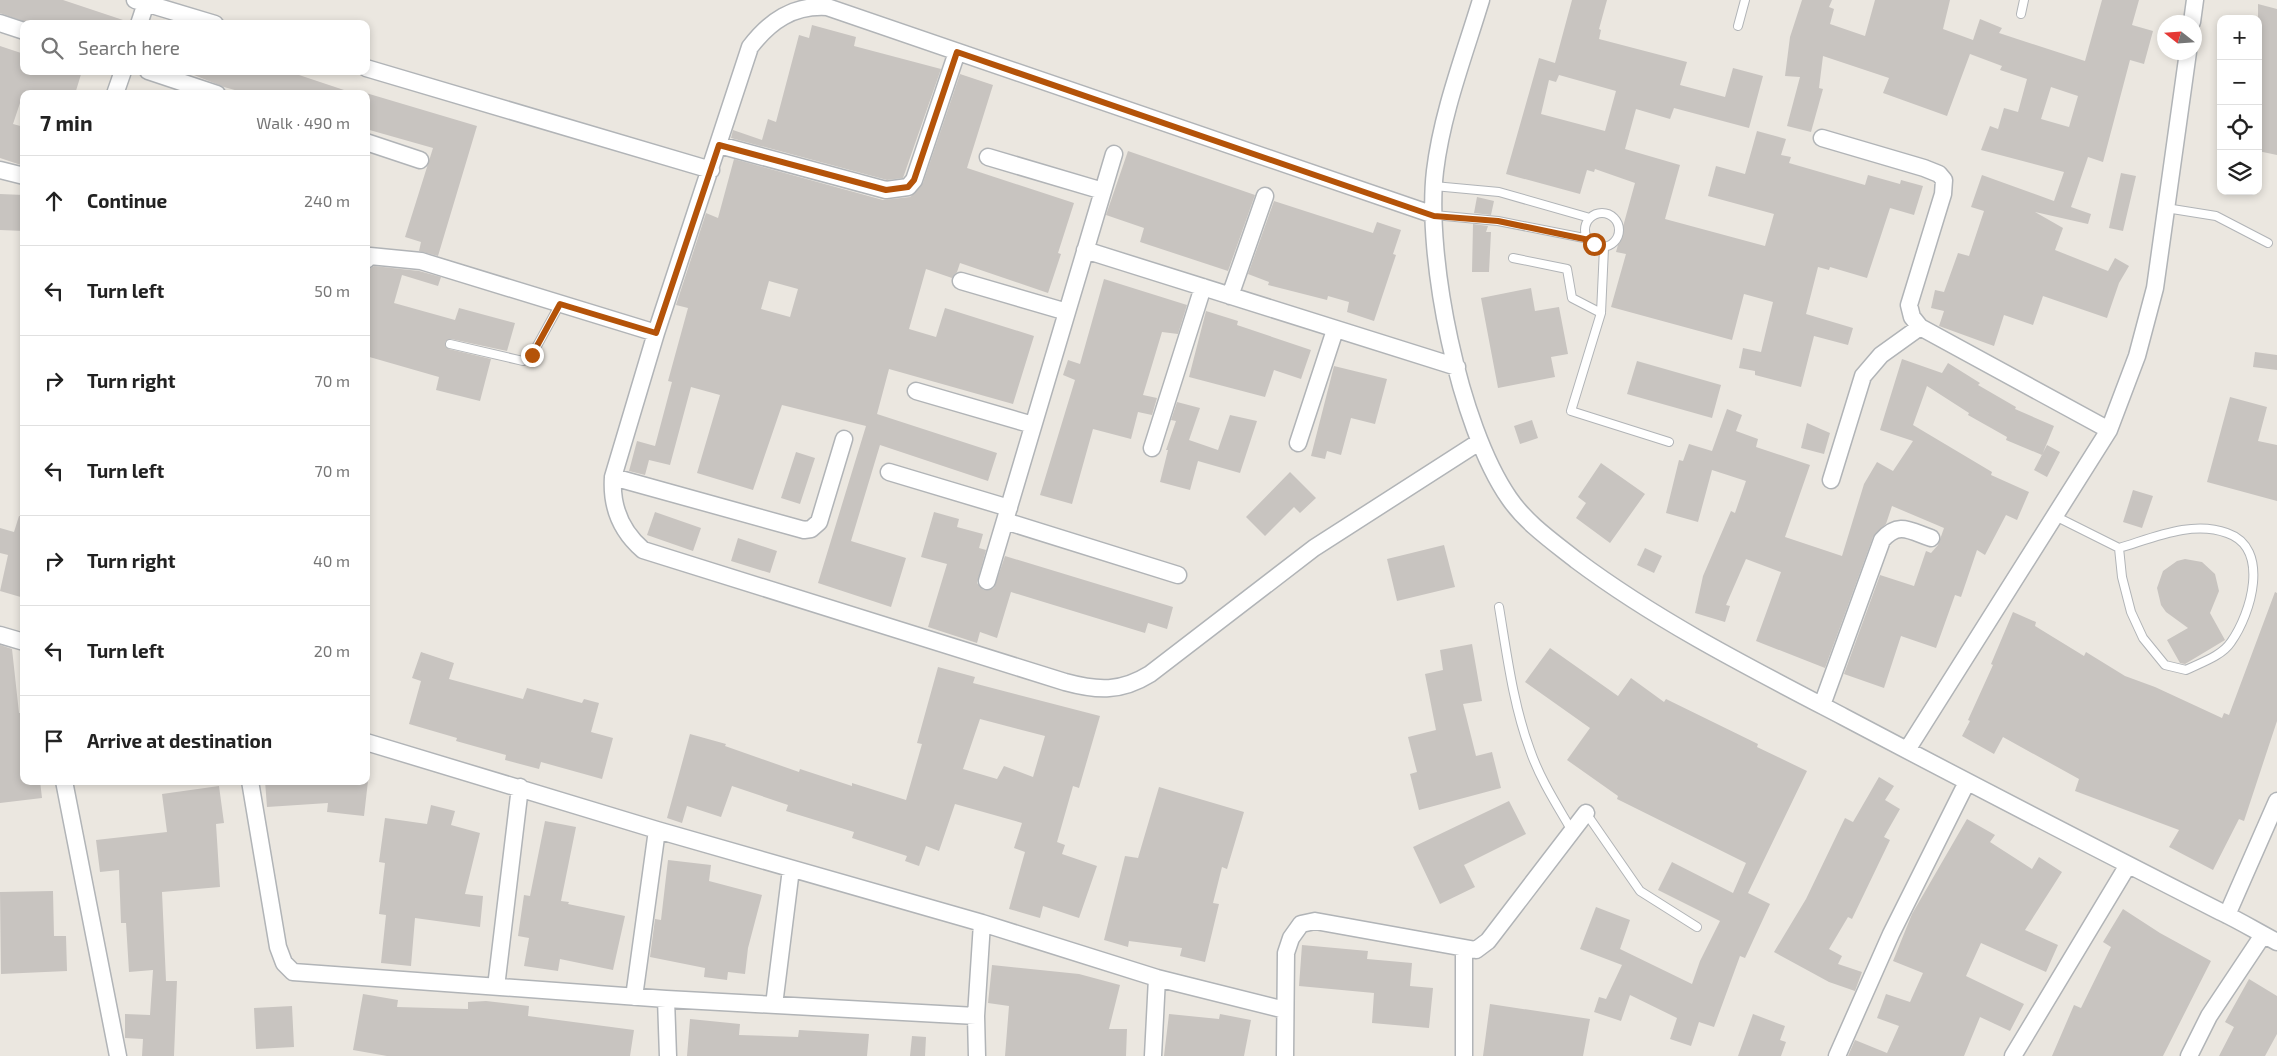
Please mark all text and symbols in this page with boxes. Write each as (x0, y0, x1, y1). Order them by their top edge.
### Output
north arrow (2157, 15, 2202, 60)
map controls (2217, 15, 2262, 195)
button: + (2217, 15, 2262, 60)
search box (20, 20, 370, 75)
icon: search (38, 34, 66, 62)
text: Search here (78, 36, 180, 59)
button: − (2217, 60, 2262, 105)
button: locate (2217, 105, 2262, 150)
text: 7 min (40, 110, 93, 135)
text: Walk · 490 m (256, 113, 350, 132)
button: layers (2217, 150, 2262, 195)
icon: ahead (40, 187, 68, 215)
text: Continue (87, 189, 167, 212)
text: 240 m (304, 191, 350, 210)
route start (1583, 233, 1606, 256)
icon: left (40, 277, 68, 305)
text: Turn left (87, 279, 164, 302)
text: 50 m (314, 281, 350, 300)
route end (521, 344, 544, 367)
icon: right (40, 367, 68, 395)
text: Turn right (87, 369, 175, 392)
text: 70 m (315, 371, 350, 390)
icon: left (40, 457, 68, 485)
text: Turn left (87, 459, 164, 482)
text: 70 m (315, 461, 350, 480)
icon: right (40, 547, 68, 575)
text: Turn right (87, 549, 175, 572)
text: 40 m (313, 551, 350, 570)
icon: left (40, 637, 68, 665)
text: Turn left (87, 639, 164, 662)
text: 20 m (314, 641, 350, 660)
icon: arrive (40, 727, 68, 755)
text: Arrive at destination (87, 729, 272, 752)

